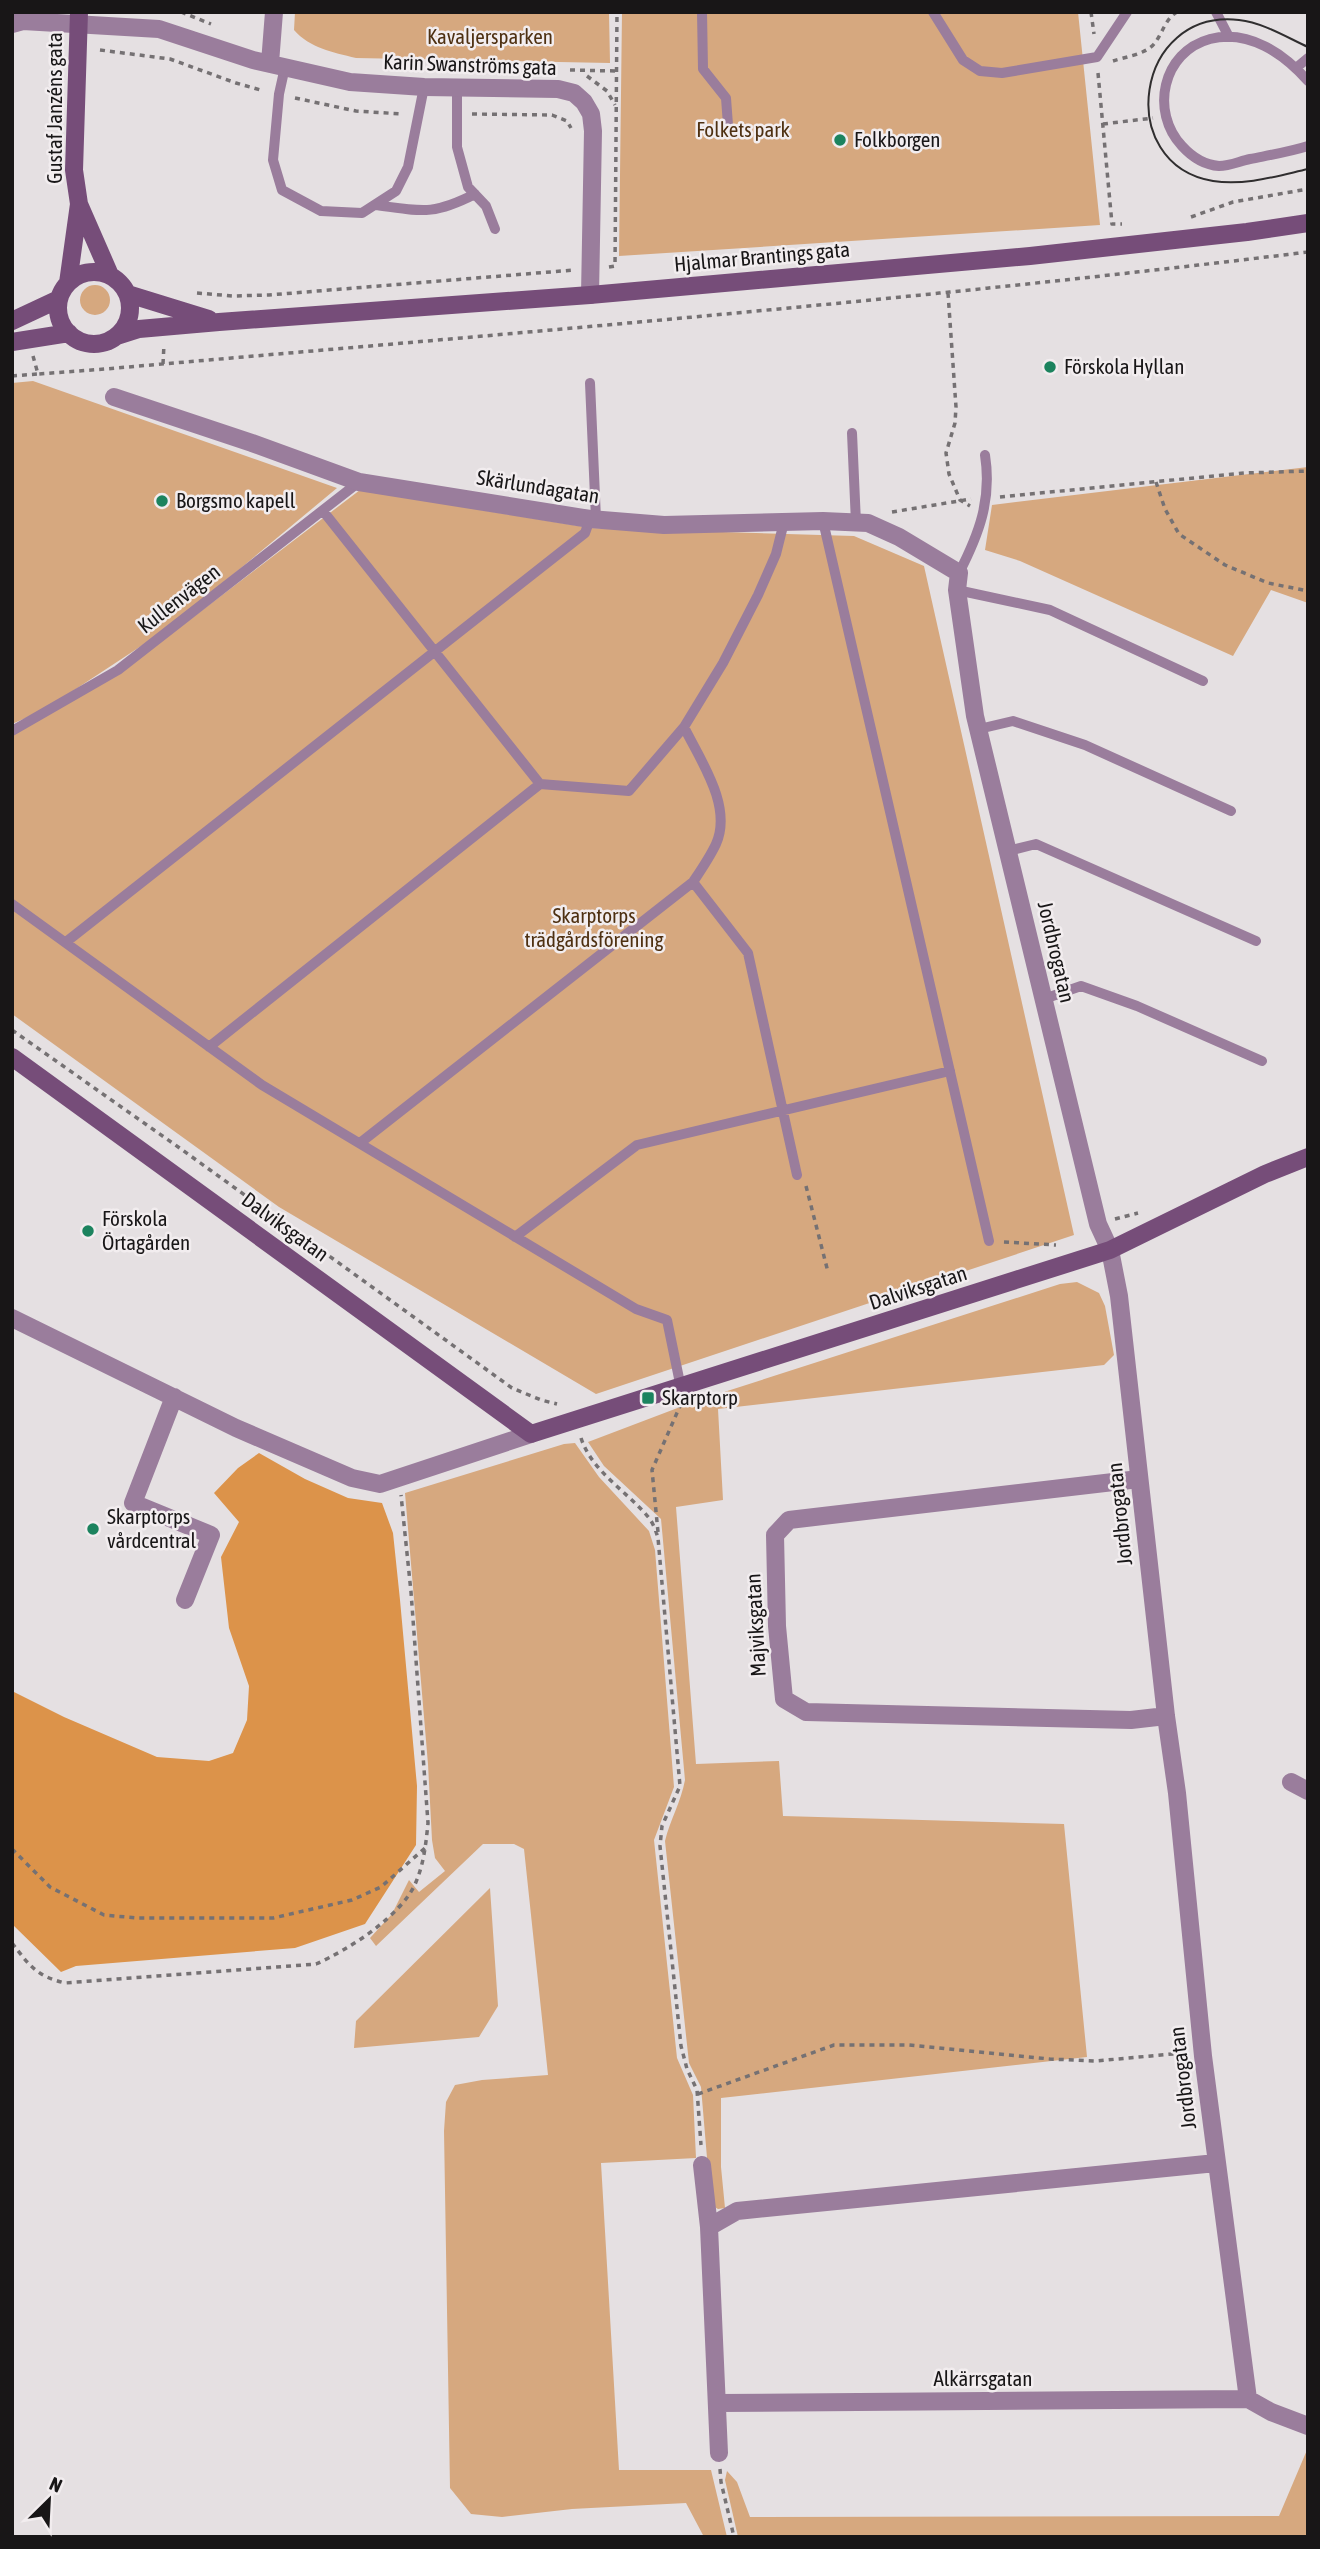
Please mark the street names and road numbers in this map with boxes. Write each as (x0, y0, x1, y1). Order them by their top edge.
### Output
street label: Gustaf Janzéns gata (42, 32, 66, 184)
street label: Karin Swanströms gata (383, 49, 557, 79)
street label: Hjalmar Brantings gata (673, 236, 851, 276)
street label: Skärlundagatan (475, 464, 601, 508)
street label: Kullenvägen (133, 559, 224, 638)
street label: Jordbrogatan (1034, 899, 1080, 1005)
street label: Dalviksgatan (238, 1187, 334, 1266)
street label: Dalviksgatan (866, 1260, 970, 1314)
street label: Jordbrogatan (1102, 1462, 1136, 1567)
street label: Majviksgatan (740, 1573, 770, 1677)
street label: Jordbrogatan (1164, 2025, 1200, 2131)
street label: Alkärrsgatan (933, 2366, 1033, 2390)

